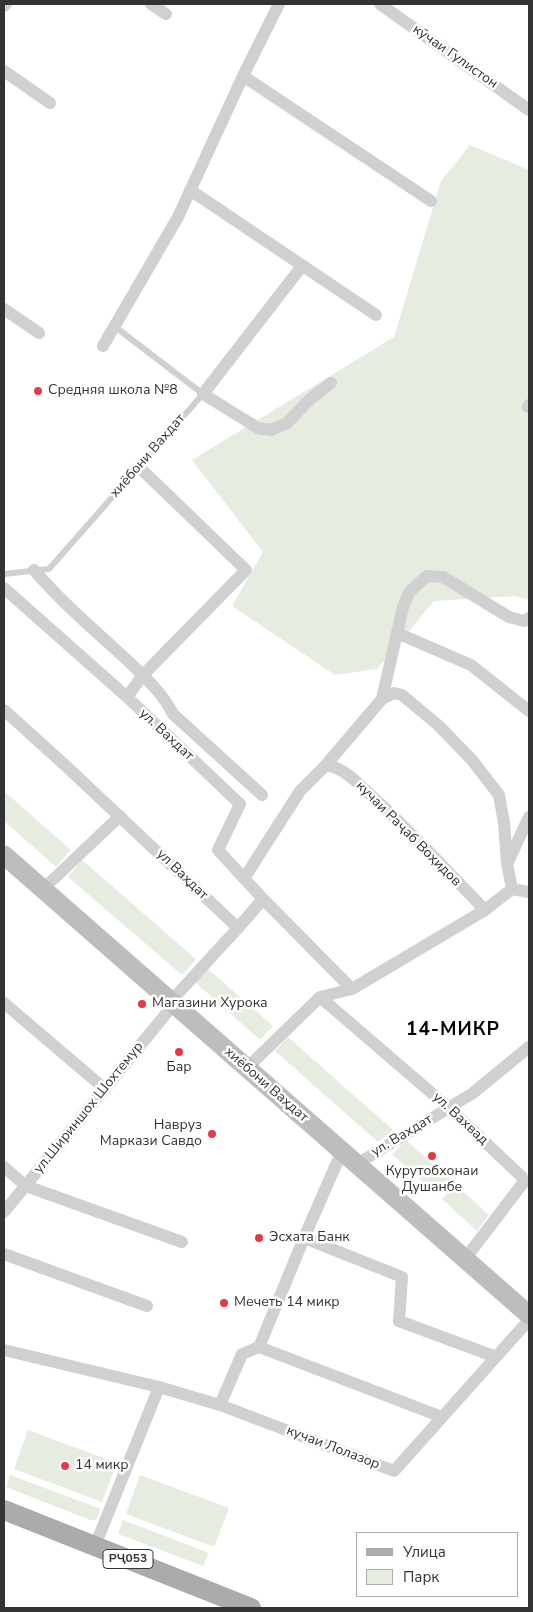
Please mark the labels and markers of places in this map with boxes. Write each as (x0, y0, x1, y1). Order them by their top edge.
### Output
place label: Средняя школа №8 (48, 383, 178, 399)
marker: Средняя школа №8 (32, 385, 44, 397)
place label: Магазини Хурока (152, 996, 268, 1012)
marker: Магазини Хурока (136, 998, 148, 1010)
marker: Бар (173, 1046, 185, 1058)
place label: Бар (166, 1060, 192, 1076)
place label: Навруз Маркази Савдо (100, 1118, 202, 1150)
marker: Навруз Маркази Савдо (206, 1128, 218, 1140)
marker: Курутобхонаи Душанбе (426, 1150, 438, 1162)
place label: Курутобхонаи Душанбе (386, 1164, 478, 1196)
place label: Эсхата Банк (269, 1230, 350, 1246)
marker: Эсхата Банк (253, 1232, 265, 1244)
place label: Мечеть 14 микр (234, 1295, 340, 1311)
marker: Мечеть 14 микр (218, 1297, 230, 1309)
place label: 14 микр (75, 1458, 128, 1474)
marker: 14 микр (59, 1460, 71, 1472)

